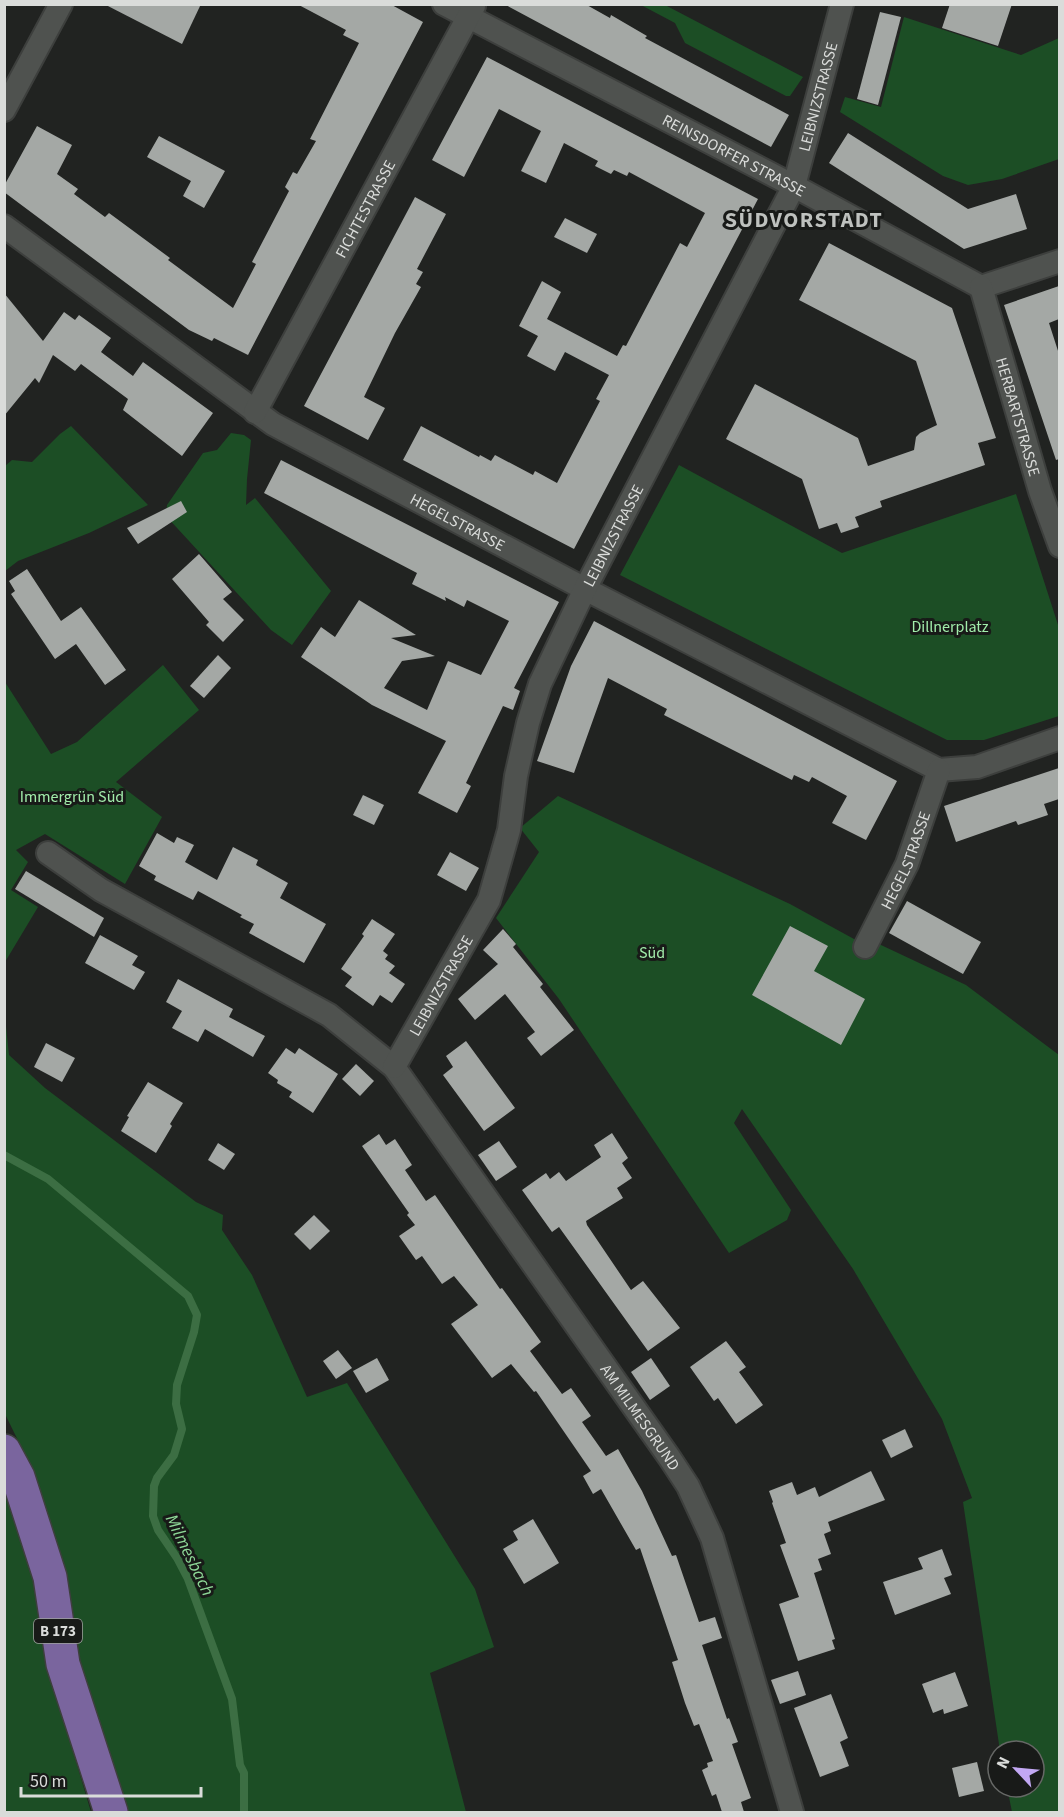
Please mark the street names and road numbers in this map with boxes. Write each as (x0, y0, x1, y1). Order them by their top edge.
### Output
street label: LEIBNIZSTRASSE (794, 40, 844, 154)
street label: REINSDORFER STRASSE (658, 109, 809, 202)
street label: FICHTESTRASSE (330, 156, 401, 262)
street label: HERBARTSTRASSE (990, 355, 1045, 479)
street label: LEIBNIZSTRASSE (578, 481, 649, 591)
street label: HEGELSTRASSE (406, 488, 509, 557)
street label: HEGELSTRASSE (876, 809, 936, 913)
street label: LEIBNIZSTRASSE (404, 931, 479, 1040)
street label: AM MILMESGRUND (595, 1360, 685, 1475)
road number: B 173 (34, 1619, 82, 1643)

